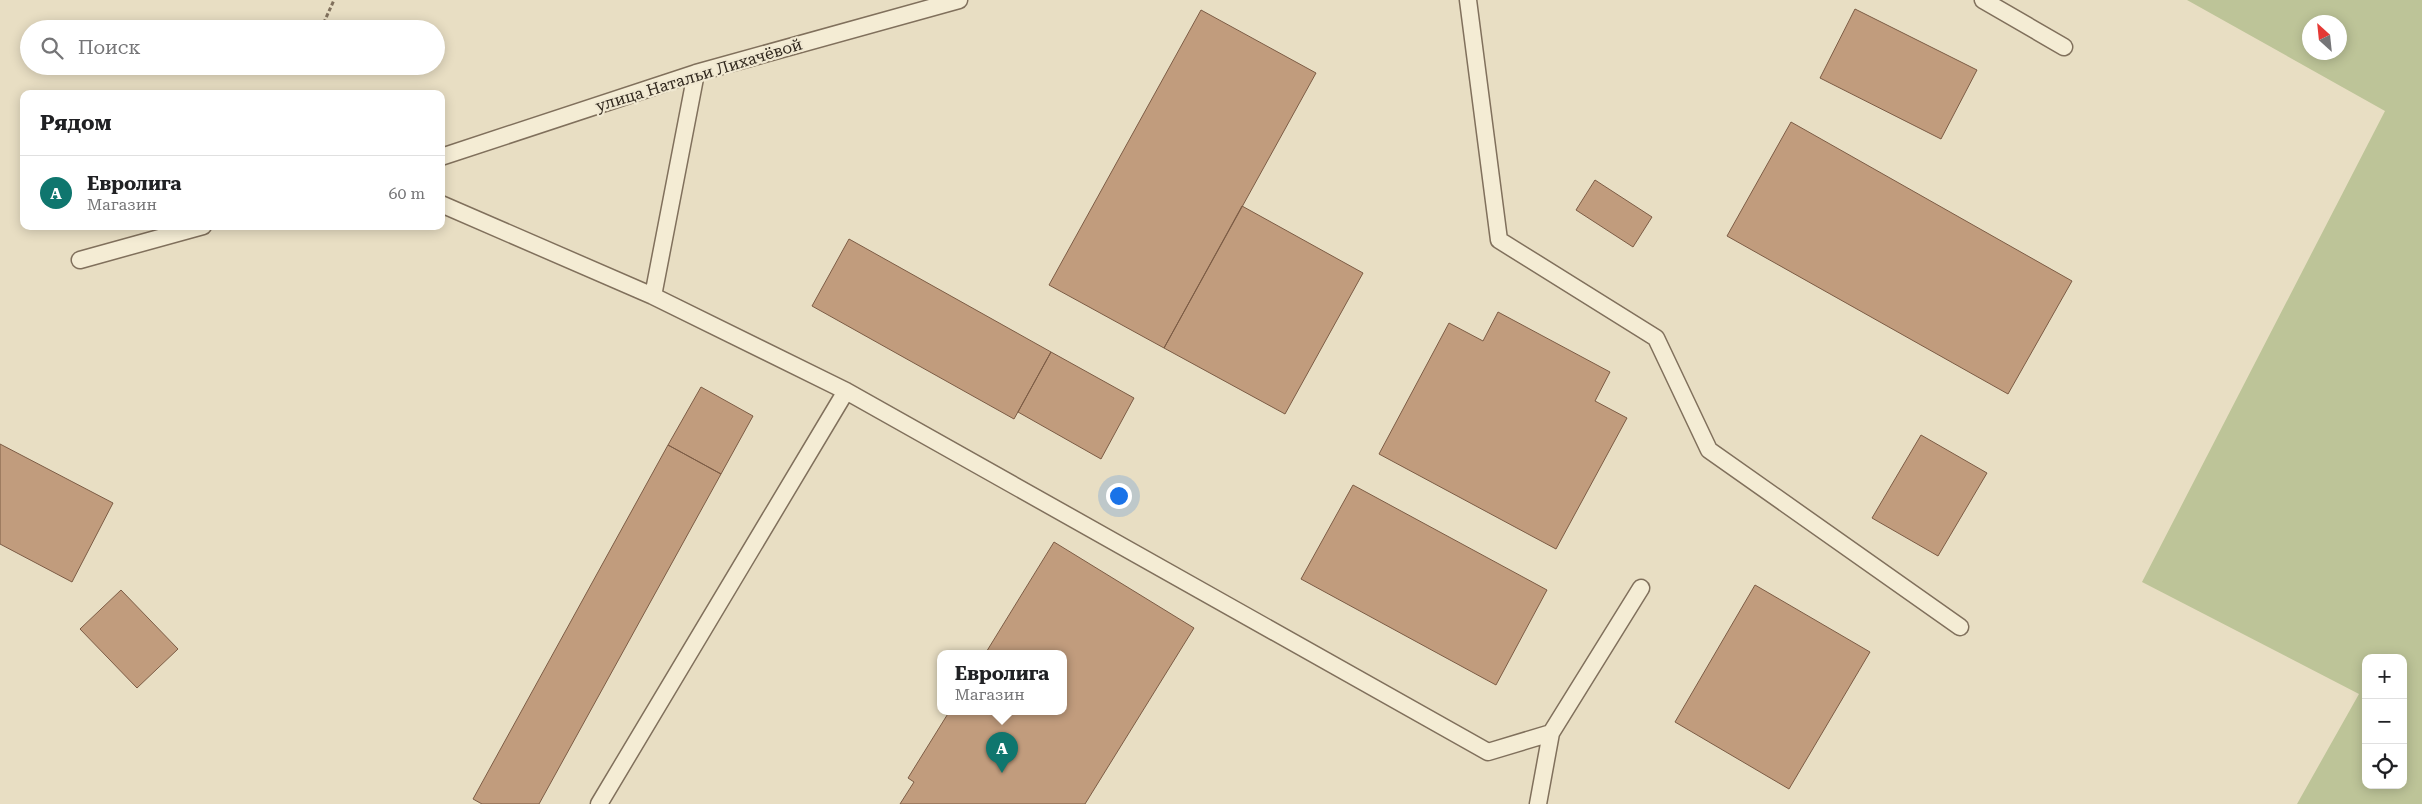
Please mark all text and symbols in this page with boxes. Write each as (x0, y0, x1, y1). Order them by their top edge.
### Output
north arrow (2302, 15, 2347, 60)
search box (20, 20, 445, 75)
icon: search (38, 34, 66, 62)
street label: улица Натальи Лихачёвой (593, 34, 805, 116)
text: Поиск (78, 36, 141, 59)
text: Рядом (40, 111, 112, 135)
text: Евролига (87, 172, 182, 195)
text: A (50, 184, 62, 203)
text: 60 m (388, 184, 425, 203)
text: Магазин (87, 195, 157, 214)
your location (1106, 483, 1132, 509)
popup (937, 650, 1067, 715)
map controls (2362, 654, 2407, 789)
button: + (2362, 654, 2407, 699)
text: Евролига (955, 662, 1049, 685)
text: Магазин (955, 685, 1025, 704)
button: − (2362, 699, 2407, 744)
pin: A (986, 732, 1018, 773)
button: locate (2362, 744, 2407, 789)

